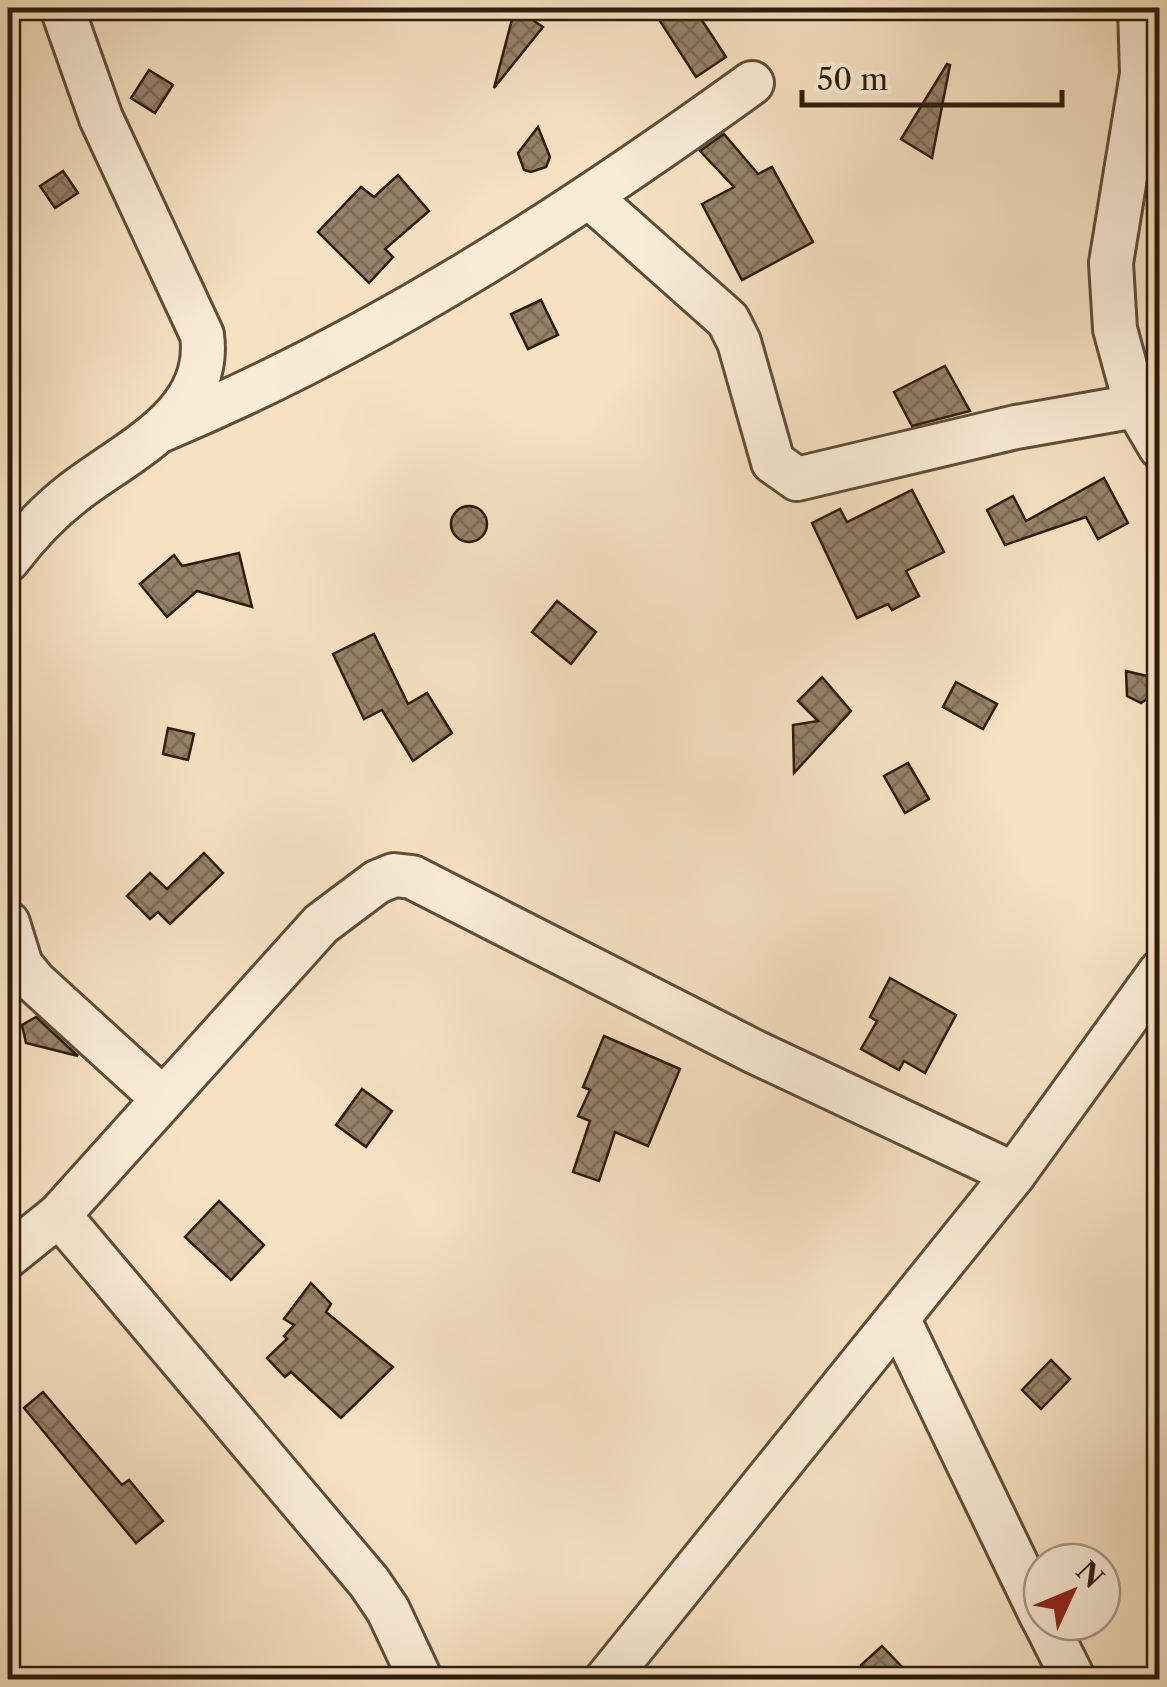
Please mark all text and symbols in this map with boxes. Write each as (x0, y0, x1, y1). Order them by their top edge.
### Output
scale bar (802, 45, 1062, 107)
text: 50 m (817, 61, 888, 98)
north arrow (1022, 1542, 1122, 1642)
text: N (1069, 1554, 1111, 1595)

